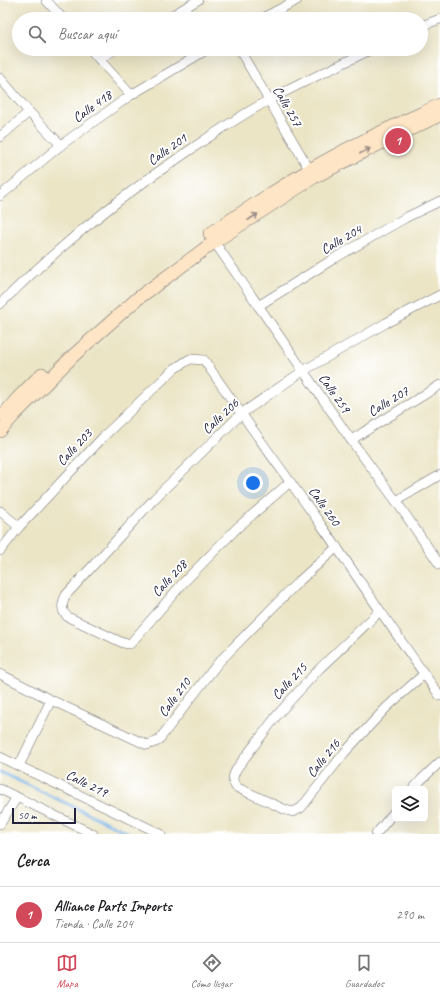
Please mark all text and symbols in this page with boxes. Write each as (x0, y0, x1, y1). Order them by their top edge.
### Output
search box (12, 12, 428, 56)
icon: search (26, 23, 48, 45)
text: Buscar aquí (58, 25, 117, 44)
street label: Calle 257 (269, 83, 306, 130)
street label: Calle 418 (69, 86, 117, 126)
pin: 1 (385, 126, 411, 156)
street label: Calle 201 (144, 129, 191, 169)
one-way arrow (359, 147, 371, 154)
one-way arrow (247, 212, 259, 220)
street label: Calle 204 (318, 220, 366, 258)
street label: Calle 259 (315, 370, 355, 418)
street label: Calle 207 (365, 382, 412, 420)
street label: Calle 206 (198, 395, 243, 438)
street label: Calle 203 (53, 424, 97, 469)
your location (243, 473, 263, 493)
street label: Calle 260 (305, 483, 345, 531)
street label: Calle 208 (148, 555, 192, 600)
street label: Calle 215 (268, 659, 311, 703)
street label: Calle 210 (154, 673, 196, 720)
street label: Calle 216 (303, 735, 344, 781)
street label: Calle 219 (63, 766, 112, 802)
map controls (392, 786, 428, 822)
button: layers (392, 786, 428, 822)
scale bar (12, 806, 76, 825)
text: 50 m (18, 808, 37, 822)
text: Cerca (16, 850, 49, 871)
text: Alliance Parts Imports (54, 897, 171, 916)
text: 1 (26, 907, 32, 923)
text: 290 m (396, 907, 424, 923)
text: Tienda · Calle 204 (54, 916, 133, 932)
tab: Mapa (56, 952, 78, 990)
tab: Cómo llegar (191, 952, 233, 990)
tab: Guardados (345, 952, 384, 990)

